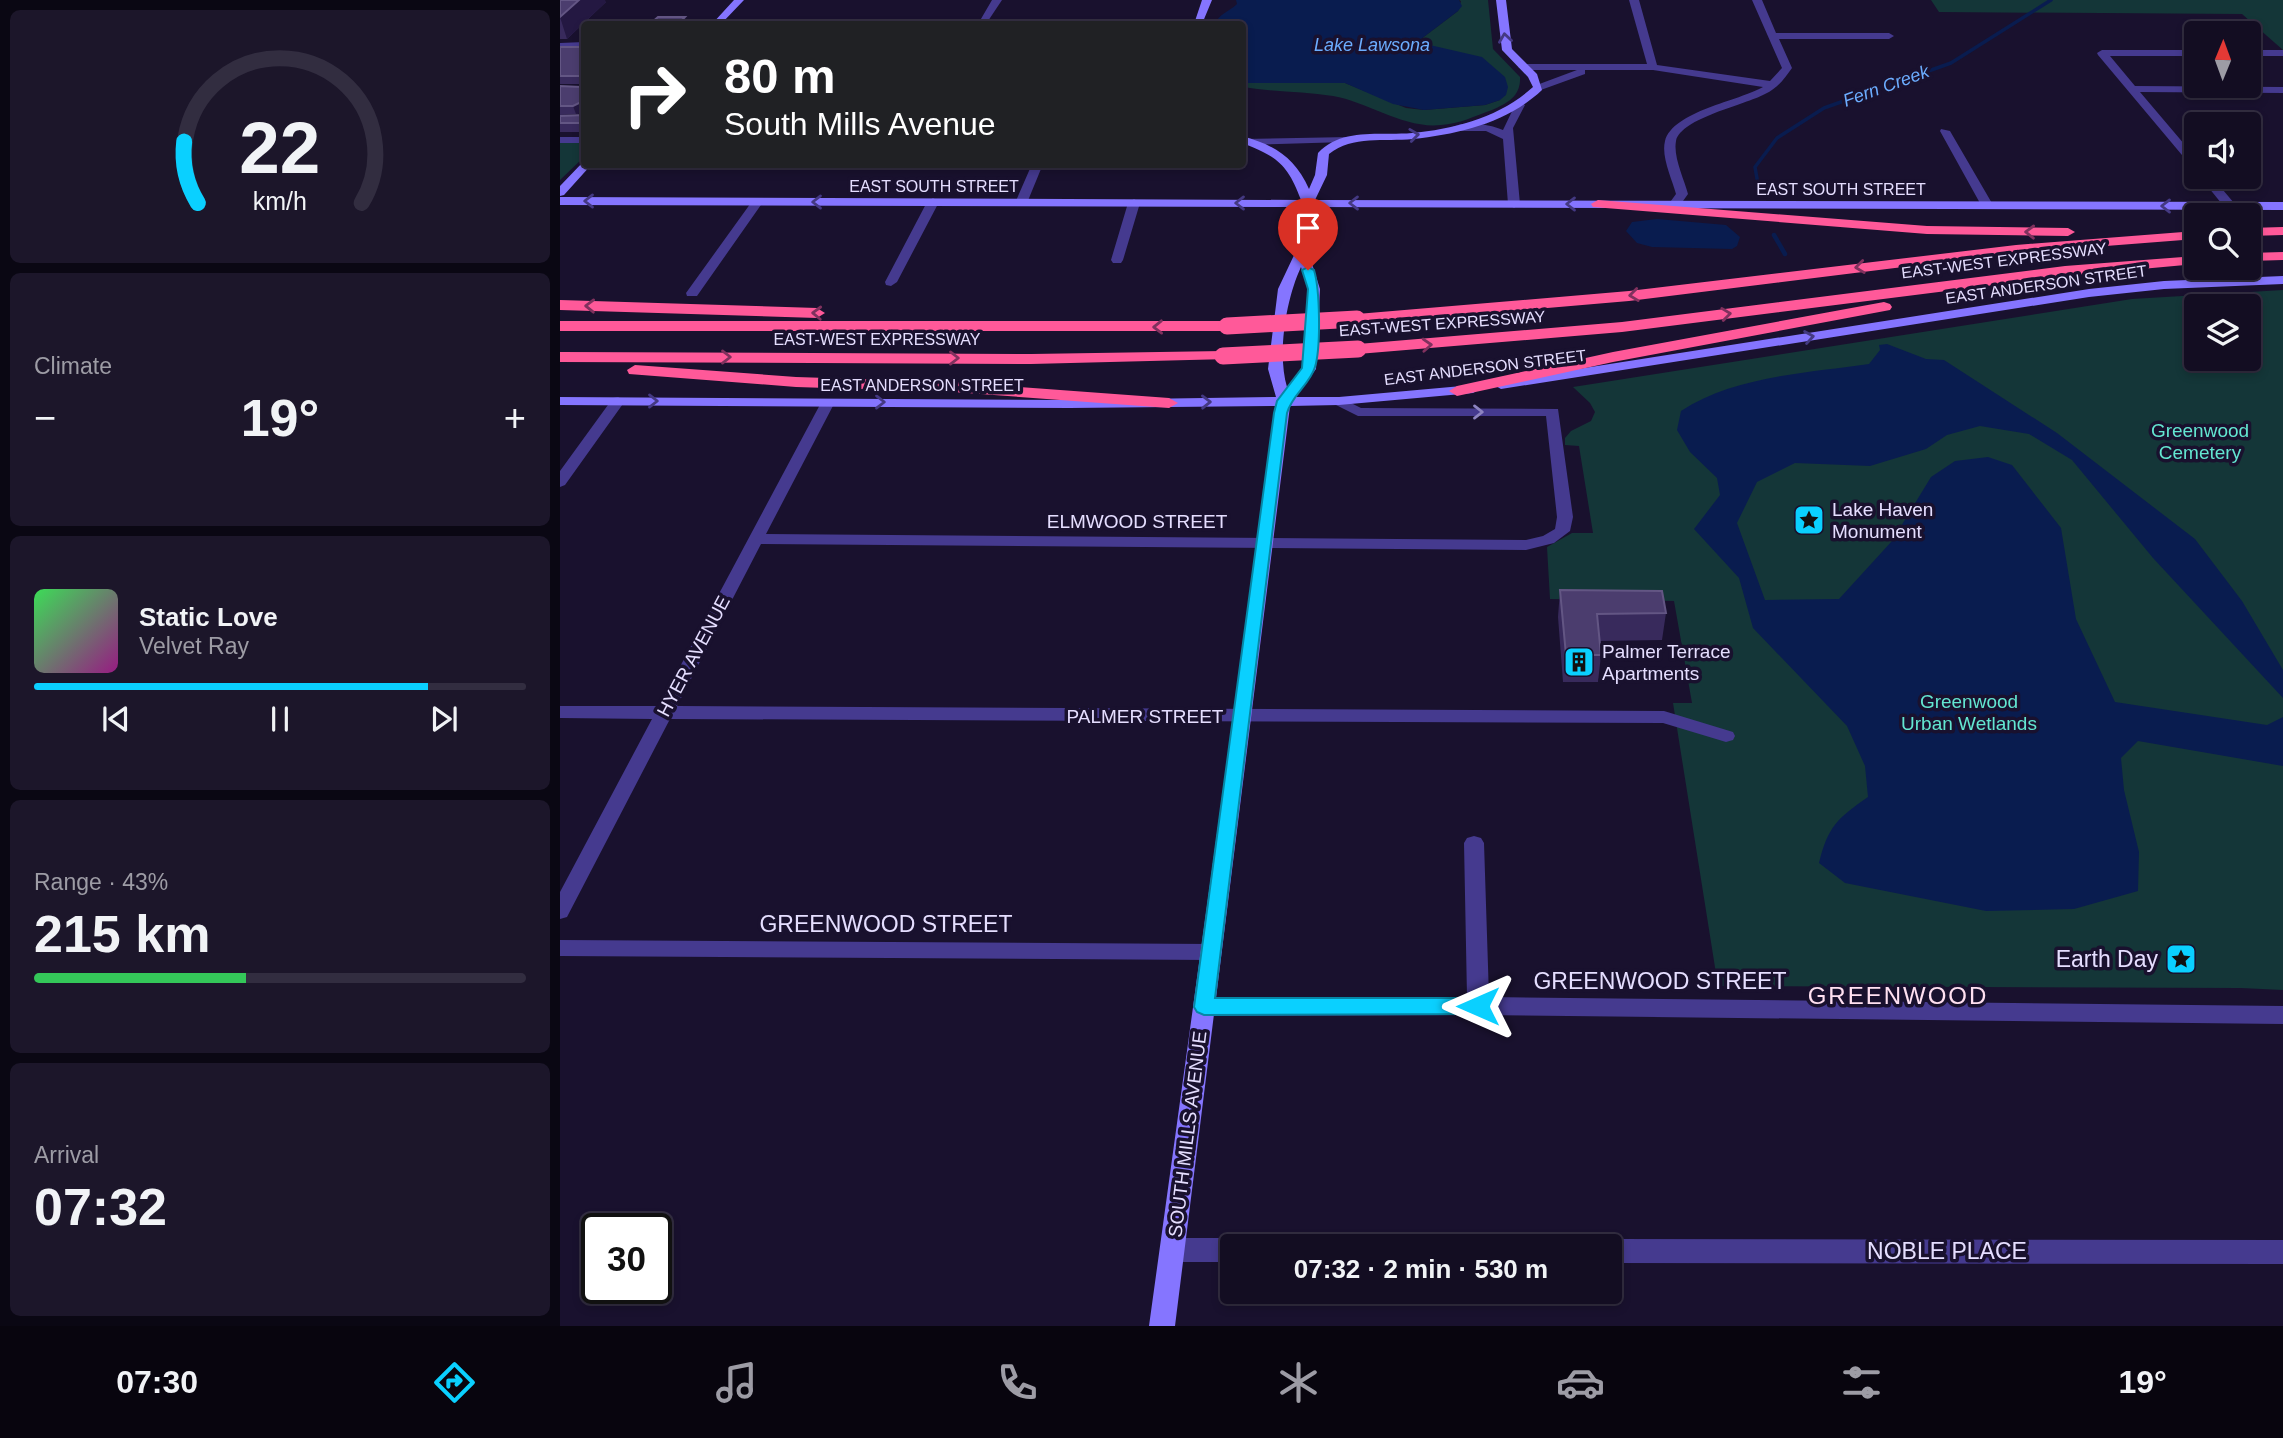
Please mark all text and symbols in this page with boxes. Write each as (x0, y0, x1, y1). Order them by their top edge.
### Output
north arrow (2184, 21, 2261, 98)
map controls (2184, 21, 2261, 371)
one-way arrow (1498, 32, 1513, 44)
water label: Lake Lawsona (1314, 35, 1430, 55)
icon: right (609, 49, 700, 140)
text: 80 m (724, 49, 836, 103)
water label: Fern Creek (1840, 61, 1933, 111)
text: South Mills Avenue (724, 106, 996, 142)
text: 22 (240, 107, 320, 188)
button: sound (2184, 112, 2261, 189)
one-way arrow (1408, 128, 1420, 143)
street label: EAST SOUTH STREET (849, 178, 1019, 195)
street label: EAST SOUTH STREET (1756, 181, 1926, 198)
text: km/h (253, 186, 307, 214)
one-way arrow (583, 193, 594, 209)
one-way arrow (811, 194, 821, 210)
one-way arrow (1234, 195, 1245, 211)
one-way arrow (1348, 196, 1359, 211)
one-way arrow (1565, 196, 1576, 212)
pin (1278, 198, 1338, 270)
one-way arrow (2160, 198, 2171, 214)
button: search (2184, 203, 2261, 280)
icon: arrive (1289, 209, 1327, 247)
one-way arrow (2024, 224, 2035, 239)
street label: EAST-WEST EXPRESSWAY (1900, 239, 2108, 282)
one-way arrow (1854, 259, 1866, 274)
street label: EAST ANDERSON STREET (1944, 262, 2148, 307)
one-way arrow (1629, 288, 1640, 303)
button: layers (2184, 294, 2261, 371)
one-way arrow (584, 298, 595, 313)
one-way arrow (811, 306, 822, 321)
one-way arrow (1720, 306, 1732, 321)
street label: EAST-WEST EXPRESSWAY (1338, 308, 1546, 339)
one-way arrow (1153, 319, 1163, 335)
one-way arrow (1804, 330, 1815, 345)
street label: EAST-WEST EXPRESSWAY (774, 331, 981, 348)
one-way arrow (1421, 338, 1432, 353)
street label: EAST ANDERSON STREET (1383, 347, 1587, 388)
one-way arrow (721, 349, 732, 365)
one-way arrow (949, 350, 959, 366)
text: Climate (34, 353, 112, 379)
street label: EAST ANDERSON STREET (820, 377, 1024, 394)
text: 19° (241, 389, 319, 447)
one-way arrow (648, 393, 658, 409)
one-way arrow (875, 394, 886, 410)
one-way arrow (1201, 394, 1211, 410)
text: − (34, 397, 56, 439)
text: + (504, 397, 526, 439)
one-way arrow (1473, 404, 1484, 420)
park label: Greenwood Cemetery (2151, 420, 2249, 463)
place label: Lake Haven Monument (1832, 499, 1933, 542)
place icon: Lake Haven Monument (1792, 503, 1826, 537)
street label: ELMWOOD STREET (1047, 511, 1228, 532)
street label: HYER AVENUE (653, 592, 734, 720)
text: Static Love (139, 602, 278, 632)
text: Velvet Ray (139, 633, 249, 659)
place label: Palmer Terrace Apartments (1602, 641, 1730, 684)
building icon: Palmer Terrace Apartments (1562, 645, 1596, 679)
park label: Greenwood Urban Wetlands (1901, 691, 2037, 734)
icon: previous (97, 700, 135, 738)
icon: pause (261, 700, 299, 738)
icon: next (425, 700, 463, 738)
street label: PALMER STREET (1067, 706, 1224, 727)
text: Range · 43% (34, 869, 168, 895)
text: 215 km (34, 905, 210, 963)
street label: GREENWOOD STREET (759, 911, 1013, 937)
place icon: Earth Day (2164, 942, 2198, 976)
place label: Earth Day (2056, 946, 2158, 972)
street label: GREENWOOD STREET (1533, 968, 1787, 994)
position arrow (1441, 969, 1515, 1043)
district label: GREENWOOD (1808, 982, 1988, 1009)
street label: SOUTH MILLS AVENUE (1164, 1030, 1211, 1238)
text: Arrival (34, 1142, 99, 1168)
text: 07:32 (34, 1178, 167, 1236)
speed limit sign: 30 (581, 1213, 672, 1304)
street label: NOBLE PLACE (1867, 1238, 2027, 1264)
text: 07:32 · 2 min · 530 m (1294, 1254, 1548, 1284)
icon: directions (430, 1358, 479, 1407)
icon: music (712, 1358, 761, 1407)
icon: phone (993, 1358, 1042, 1407)
icon: climate (1274, 1358, 1323, 1407)
icon: car (1556, 1358, 1605, 1407)
icon: filters (1837, 1358, 1886, 1407)
text: 07:30 (116, 1364, 198, 1400)
text: 19° (2118, 1364, 2167, 1400)

